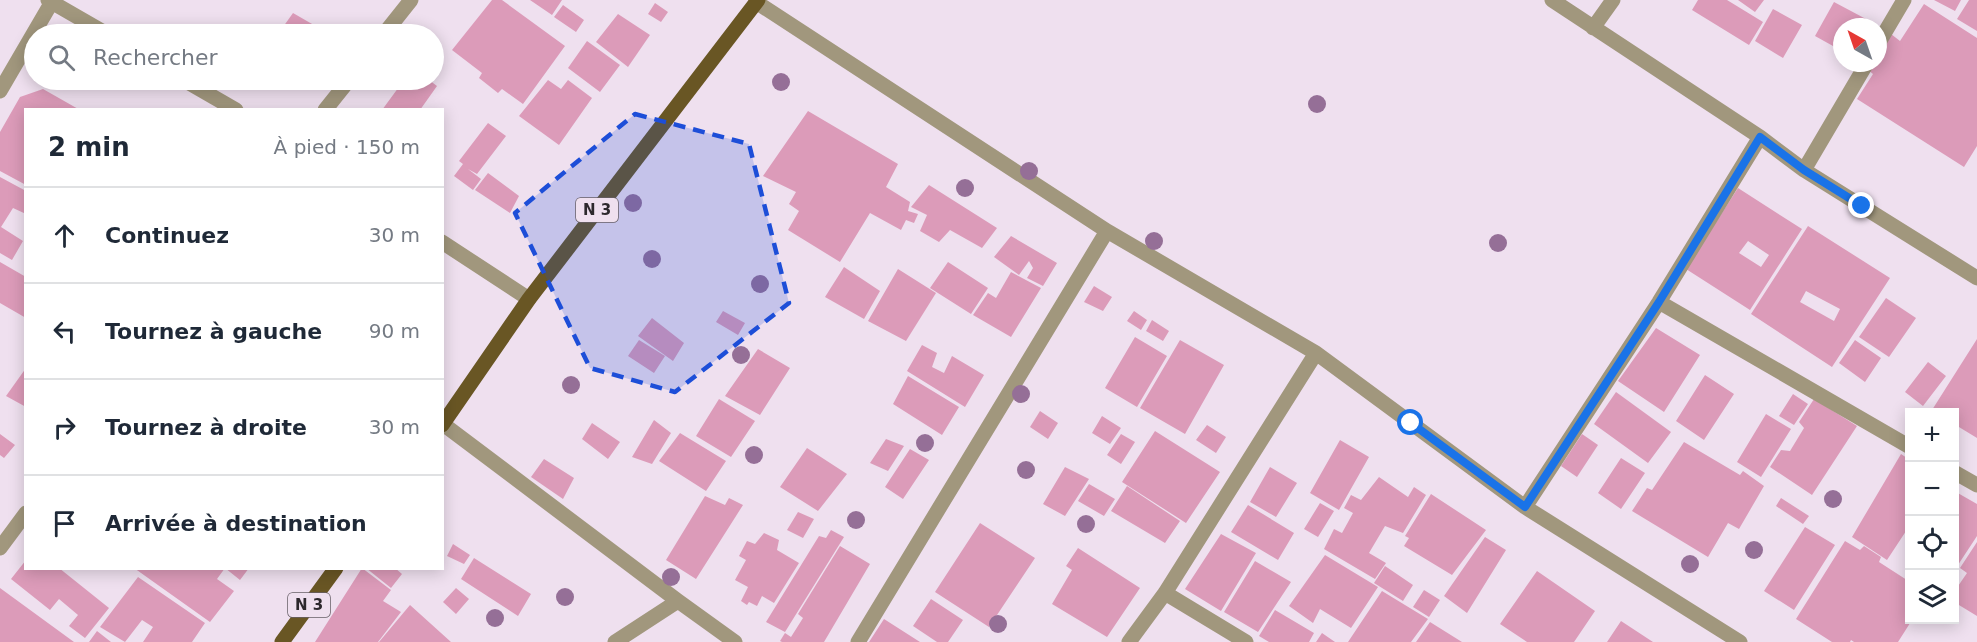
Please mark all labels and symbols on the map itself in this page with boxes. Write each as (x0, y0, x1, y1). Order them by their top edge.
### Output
north arrow (1833, 18, 1887, 72)
route end (1848, 192, 1874, 218)
road number: N 3 (576, 198, 618, 222)
route start (1397, 409, 1423, 435)
road number: N 3 (288, 593, 330, 617)

